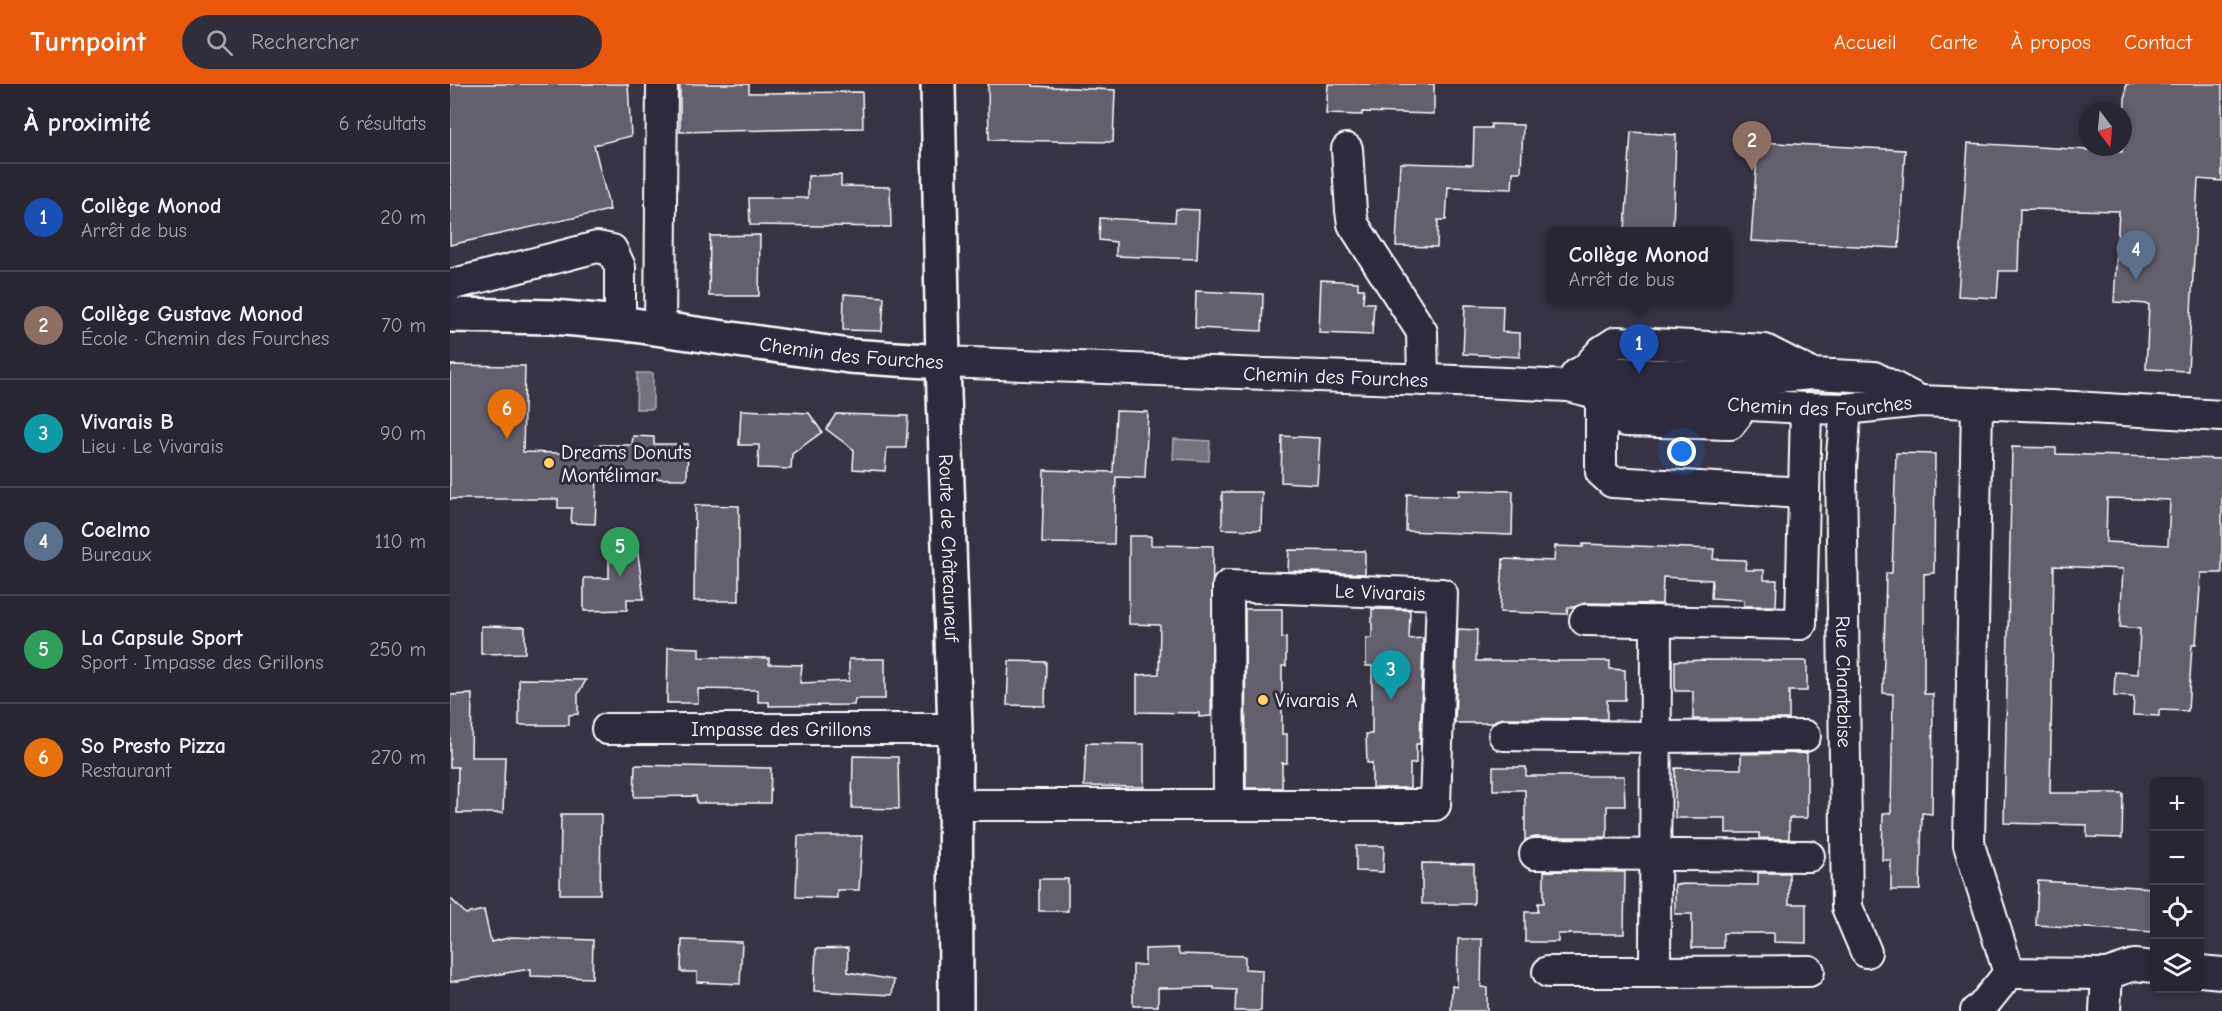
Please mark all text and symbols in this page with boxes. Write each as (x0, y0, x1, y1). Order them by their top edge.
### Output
search box (182, 15, 602, 69)
text: Turnpoint (30, 26, 146, 58)
icon: search (203, 26, 236, 59)
text: Rechercher (251, 29, 358, 55)
text: Accueil (1834, 30, 1897, 54)
text: Carte (1930, 30, 1978, 54)
text: À propos (2011, 30, 2091, 54)
text: Contact (2124, 30, 2192, 54)
north arrow (2078, 102, 2132, 156)
text: À proximité (24, 108, 151, 138)
text: 6 résultats (339, 112, 426, 135)
pin: 2 (1732, 122, 1772, 171)
text: Collège Monod (81, 193, 221, 219)
text: 1 (40, 206, 47, 229)
text: 20 m (380, 206, 426, 229)
text: Arrêt de bus (81, 219, 187, 242)
popup (1546, 227, 1732, 305)
pin: 4 (2116, 230, 2156, 280)
text: Collège Monod (1569, 242, 1709, 268)
text: Arrêt de bus (1569, 268, 1675, 291)
text: Collège Gustave Monod (81, 301, 303, 327)
text: 2 (39, 314, 48, 337)
text: 70 m (381, 314, 426, 337)
pin: 1 (1620, 324, 1658, 374)
text: École · Chemin des Fourches (81, 327, 329, 350)
street label: Chemin des Fourches (758, 332, 944, 374)
street label: Chemin des Fourches (1243, 362, 1429, 392)
pin: 6 (488, 390, 526, 439)
street label: Chemin des Fourches (1727, 391, 1913, 421)
text: Vivarais B (81, 409, 174, 435)
text: 3 (39, 422, 48, 445)
text: 90 m (380, 422, 426, 445)
text: Lieu · Le Vivarais (81, 435, 223, 458)
your location (1667, 437, 1696, 466)
place label: Dreams Donuts Montélimar (561, 441, 692, 487)
street label: Route de Châteauneuf (934, 454, 963, 643)
marker: Dreams Donuts Montélimar (542, 456, 556, 470)
text: Coelmo (81, 517, 150, 543)
pin: 5 (600, 528, 640, 577)
text: 4 (39, 530, 48, 553)
text: 110 m (375, 530, 426, 553)
text: Bureaux (81, 543, 151, 566)
street label: Le Vivarais (1334, 579, 1426, 606)
street label: Rue Chantebise (1831, 616, 1856, 748)
text: La Capsule Sport (81, 625, 243, 651)
text: 5 (38, 638, 49, 661)
text: 250 m (369, 638, 426, 661)
pin: 3 (1372, 650, 1410, 700)
text: Sport · Impasse des Grillons (81, 651, 324, 674)
place label: Vivarais A (1275, 689, 1358, 712)
marker: Vivarais A (1256, 693, 1270, 707)
street label: Impasse des Grillons (691, 718, 871, 741)
text: So Presto Pizza (81, 733, 226, 759)
text: 6 (38, 746, 49, 769)
text: 270 m (371, 746, 426, 769)
text: Restaurant (81, 759, 171, 782)
map controls (2150, 777, 2204, 993)
button: + (2150, 777, 2204, 831)
button: − (2150, 831, 2204, 885)
button: locate (2150, 885, 2204, 939)
button: layers (2150, 939, 2204, 993)

